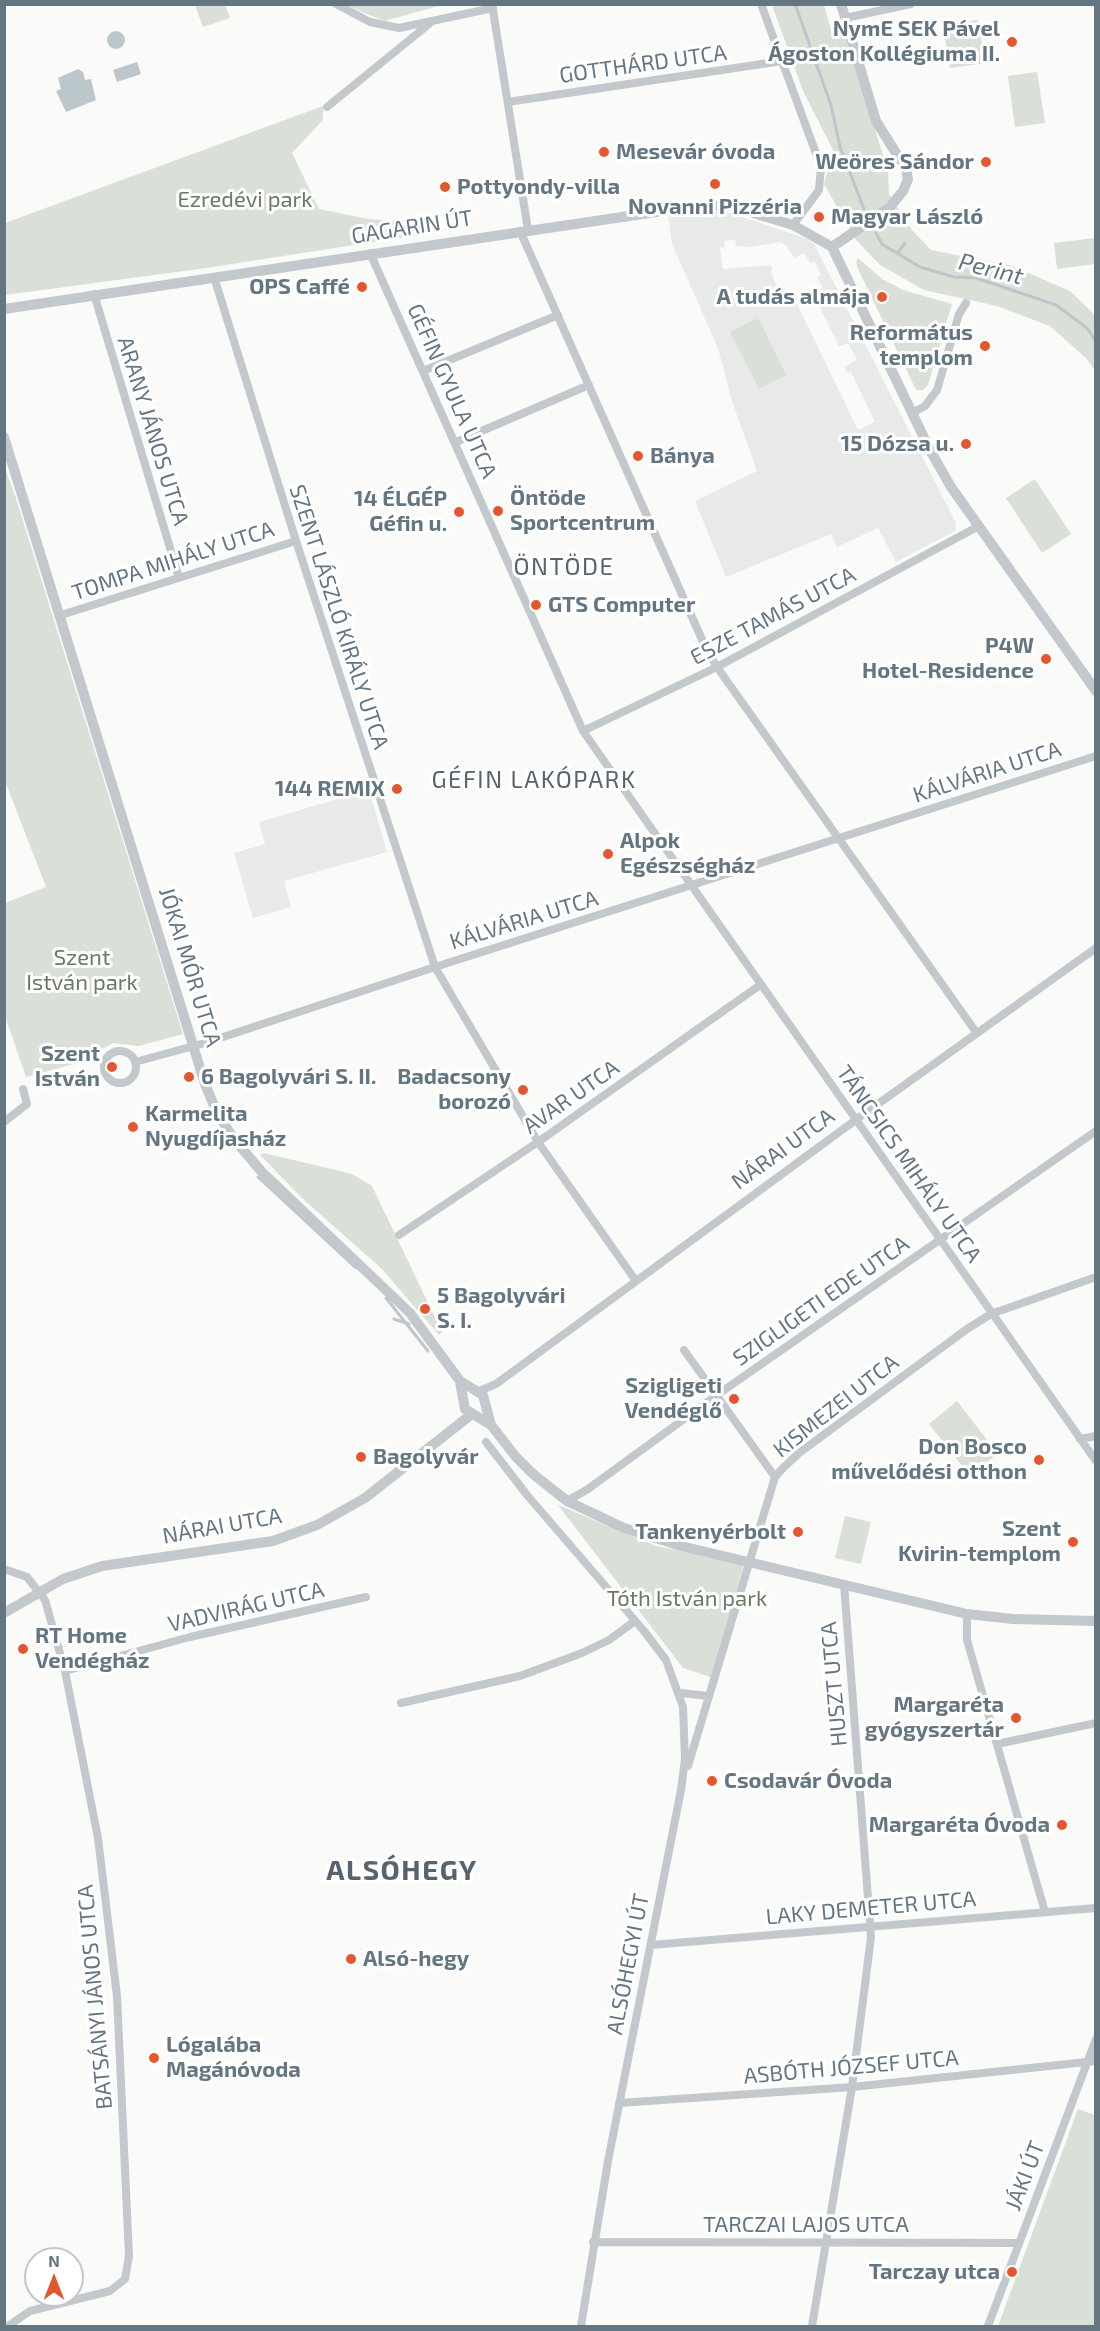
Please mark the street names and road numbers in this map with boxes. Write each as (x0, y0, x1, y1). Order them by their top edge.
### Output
street label: GOTTHÁRD UTCA (558, 39, 728, 89)
street label: GAGARIN ÚT (350, 204, 474, 250)
street label: GÉFIN GYULA UTCA (402, 300, 502, 482)
street label: ARANY JÁNOS UTCA (112, 333, 194, 529)
street label: SZENT LÁSZLÓ KIRÁLY UTCA (284, 481, 394, 753)
street label: TOMPA MIHÁLY UTCA (69, 516, 277, 606)
street label: ESZE TAMÁS UTCA (686, 561, 860, 671)
street label: KÁLVÁRIA UTCA (910, 736, 1064, 808)
street label: JÓKAI MÓR UTCA (153, 884, 227, 1050)
street label: KÁLVÁRIA UTCA (447, 885, 601, 955)
street label: AVAR UTCA (518, 1054, 624, 1140)
street label: TÁNCSICS MIHÁLY UTCA (831, 1060, 987, 1268)
street label: NÁRAI UTCA (727, 1103, 839, 1195)
street label: SZIGLIGETI EDE UTCA (728, 1230, 914, 1372)
street label: KISMEZEI UTCA (768, 1349, 904, 1463)
street label: NÁRAI UTCA (160, 1503, 284, 1549)
street label: VADVIRÁG UTCA (165, 1576, 327, 1638)
street label: HUSZT UTCA (815, 1620, 853, 1748)
street label: BATSÁNYI JÁNOS UTCA (72, 1884, 118, 2110)
street label: LAKY DEMETER UTCA (765, 1886, 977, 1930)
street label: ALSÓHEGYI ÚT (601, 1891, 655, 2037)
street label: ASBÓTH JÓZSEF UTCA (742, 2044, 960, 2090)
street label: JÁKI ÚT (1000, 2138, 1050, 2214)
street label: TARCZAI LAJOS UTCA (703, 2212, 909, 2238)

